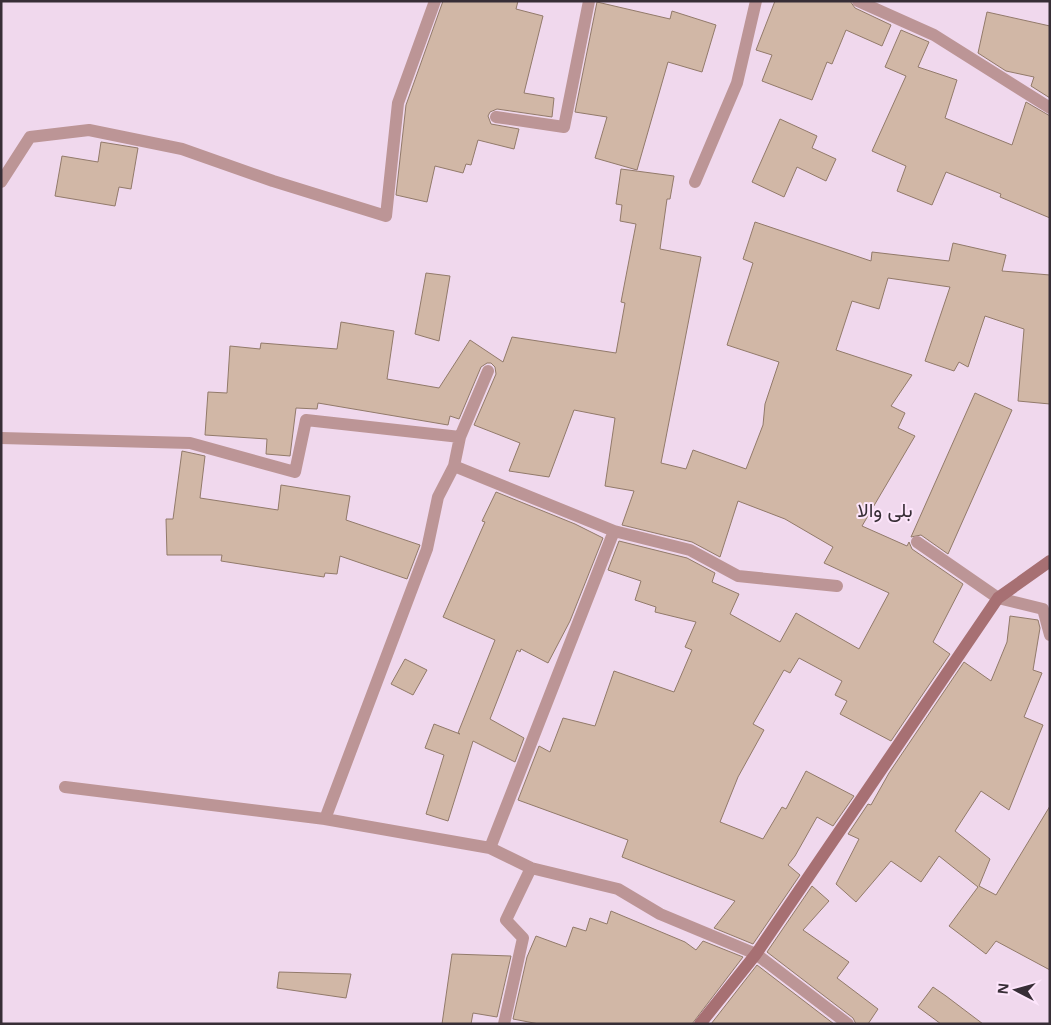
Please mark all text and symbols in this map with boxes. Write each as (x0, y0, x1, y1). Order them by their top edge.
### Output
district label: بلی والا (857, 496, 913, 523)
north arrow (991, 965, 1041, 1015)
text: N (993, 982, 1013, 995)

